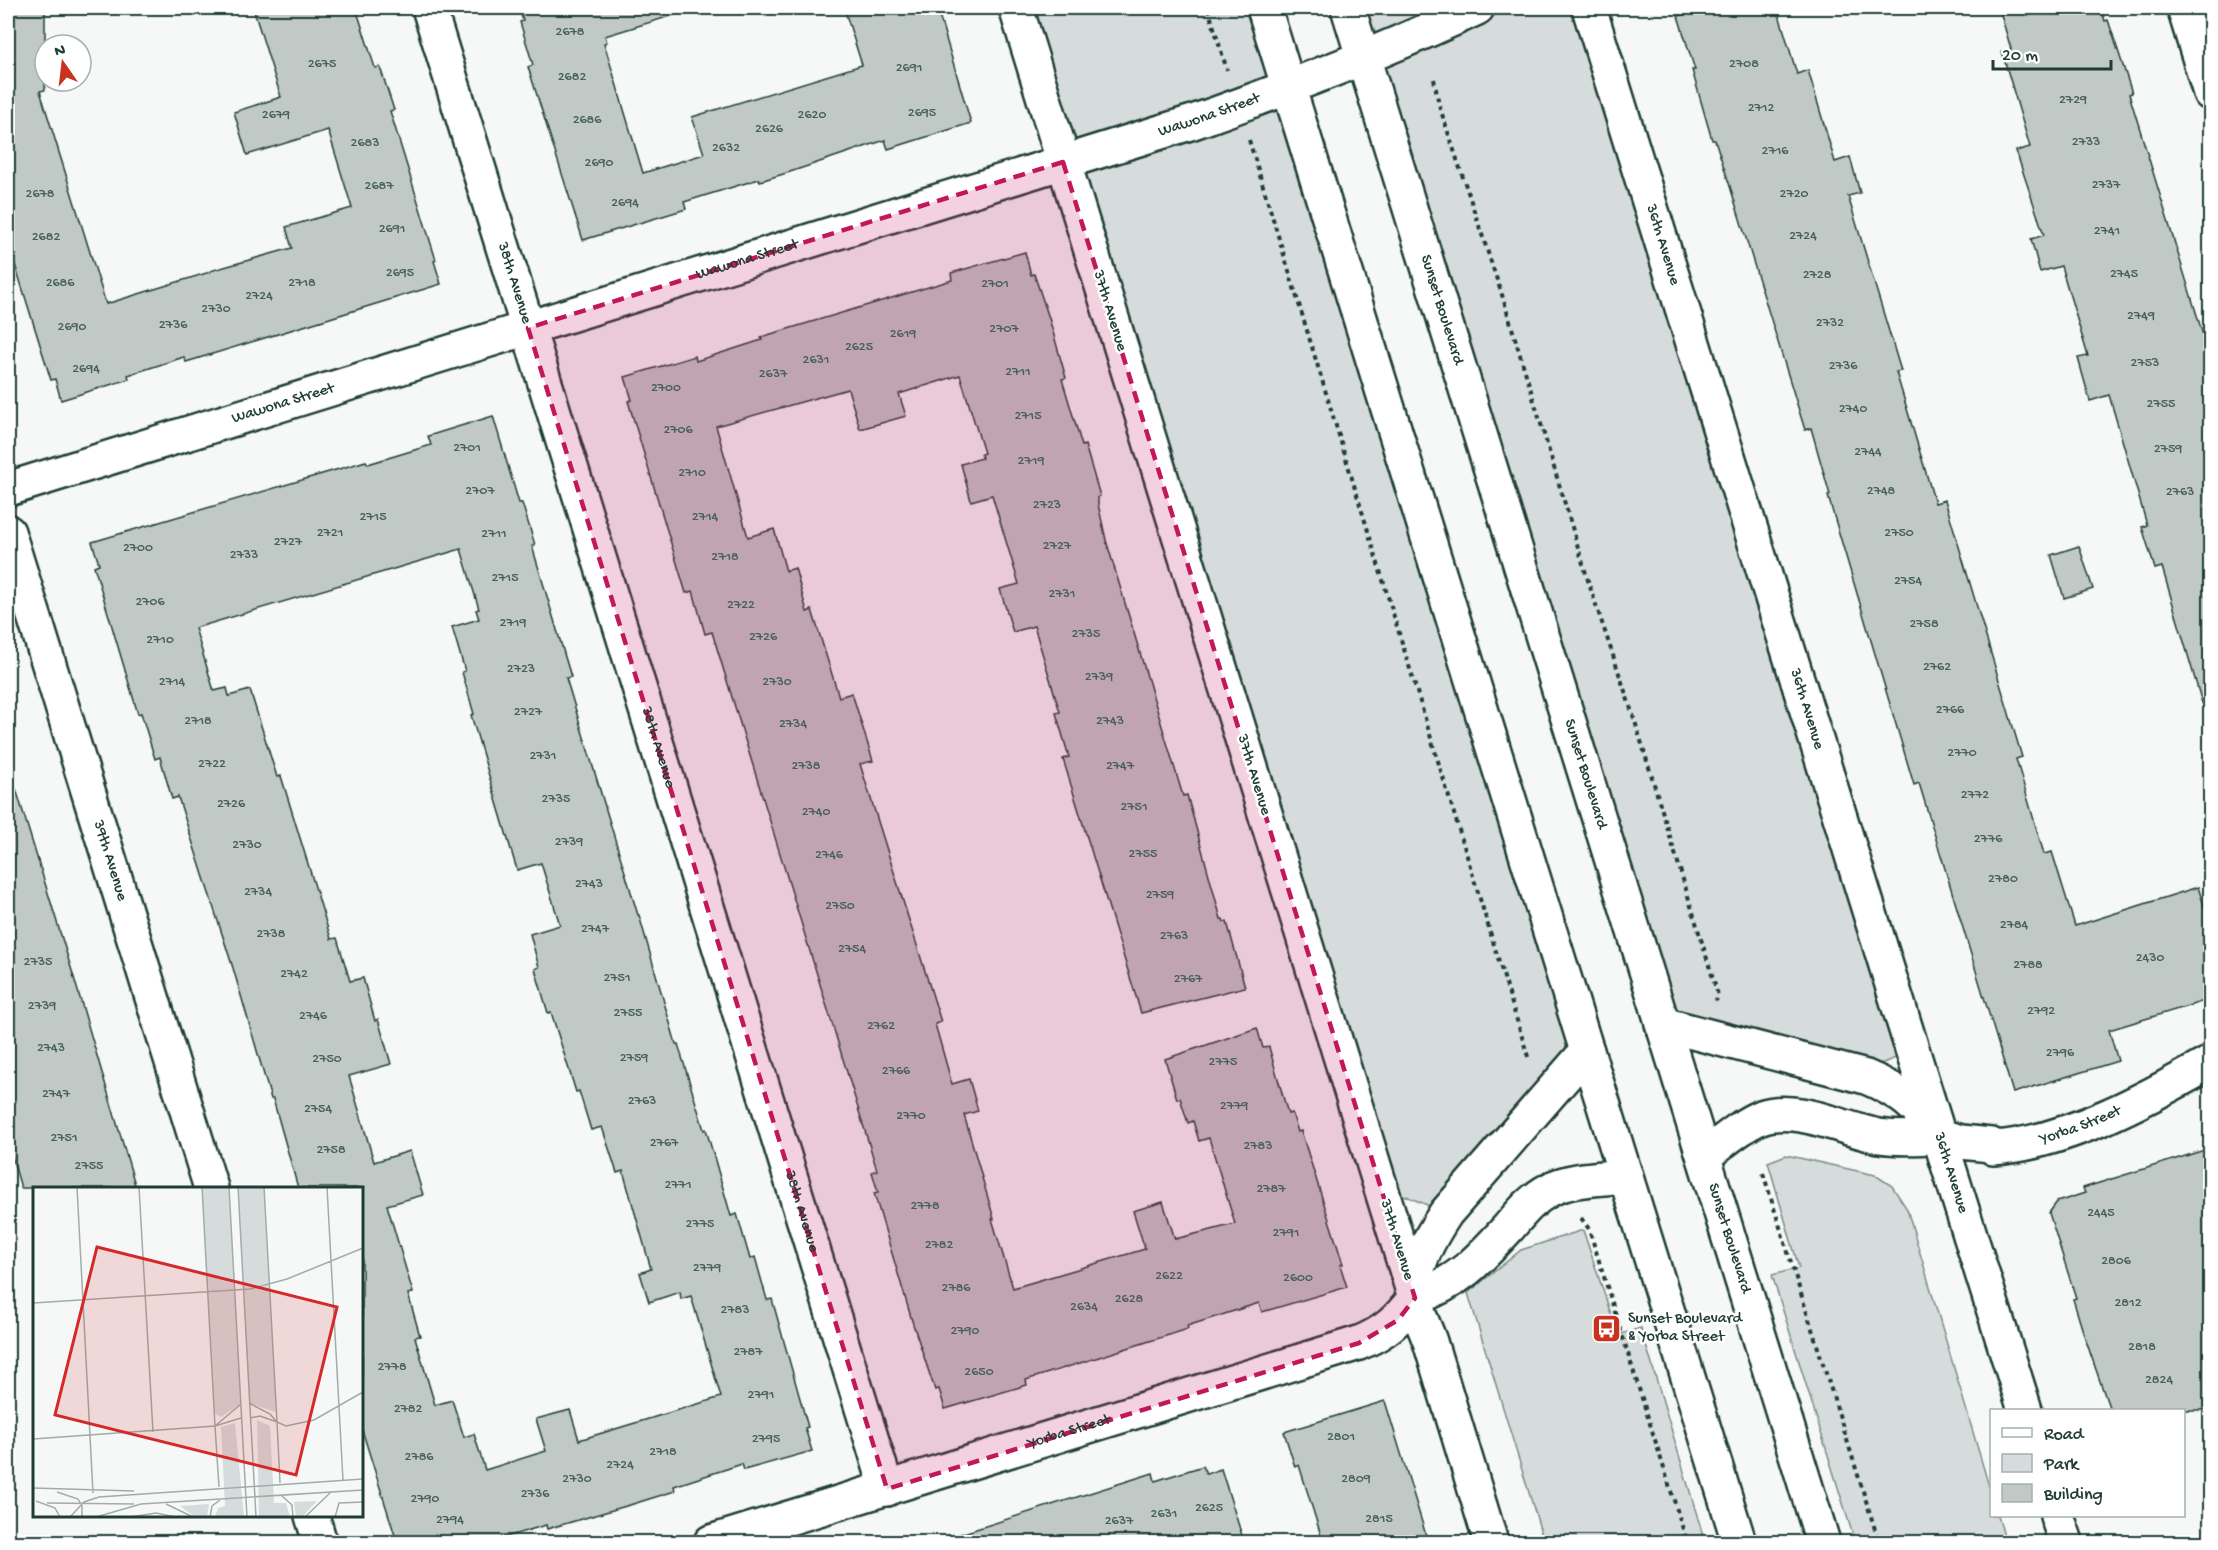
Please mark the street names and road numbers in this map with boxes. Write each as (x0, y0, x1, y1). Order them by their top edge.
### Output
street label: Wawona Street (1156, 89, 1264, 142)
street label: 36th Avenue (1641, 201, 1684, 288)
street label: Wawona Street (694, 235, 802, 285)
street label: 38th Avenue (492, 239, 536, 327)
street label: Sunset Boulevard (1416, 253, 1468, 369)
street label: 37th Avenue (1087, 267, 1131, 354)
street label: Wawona Street (230, 379, 338, 429)
street label: 36th Avenue (1785, 665, 1828, 752)
street label: 38th Avenue (636, 703, 679, 791)
street label: Sunset Boulevard (1559, 717, 1612, 833)
street label: 37th Avenue (1231, 731, 1275, 818)
street label: 39th Avenue (88, 817, 131, 904)
street label: Yorba Street (2036, 1101, 2125, 1150)
street label: 36th Avenue (1929, 1129, 1972, 1216)
street label: 38th Avenue (779, 1168, 823, 1255)
street label: Sunset Boulevard (1703, 1181, 1755, 1297)
street label: 37th Avenue (1374, 1196, 1418, 1283)
street label: Yorba Street (1024, 1410, 1114, 1454)

